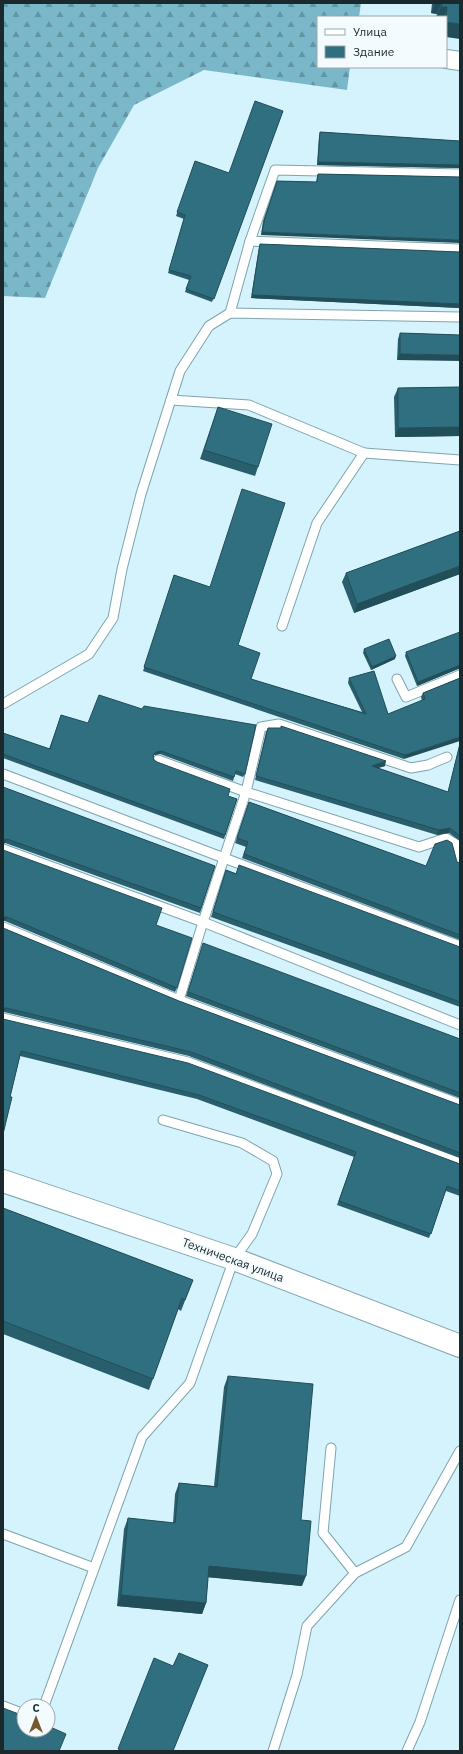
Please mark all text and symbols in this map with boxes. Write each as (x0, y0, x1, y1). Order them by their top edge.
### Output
legend (317, 16, 447, 68)
text: Улица (353, 24, 387, 39)
text: Здание (353, 44, 395, 59)
street label: Техническая улица (180, 1234, 287, 1285)
north arrow (16, 1698, 56, 1738)
text: С (32, 1701, 40, 1715)

